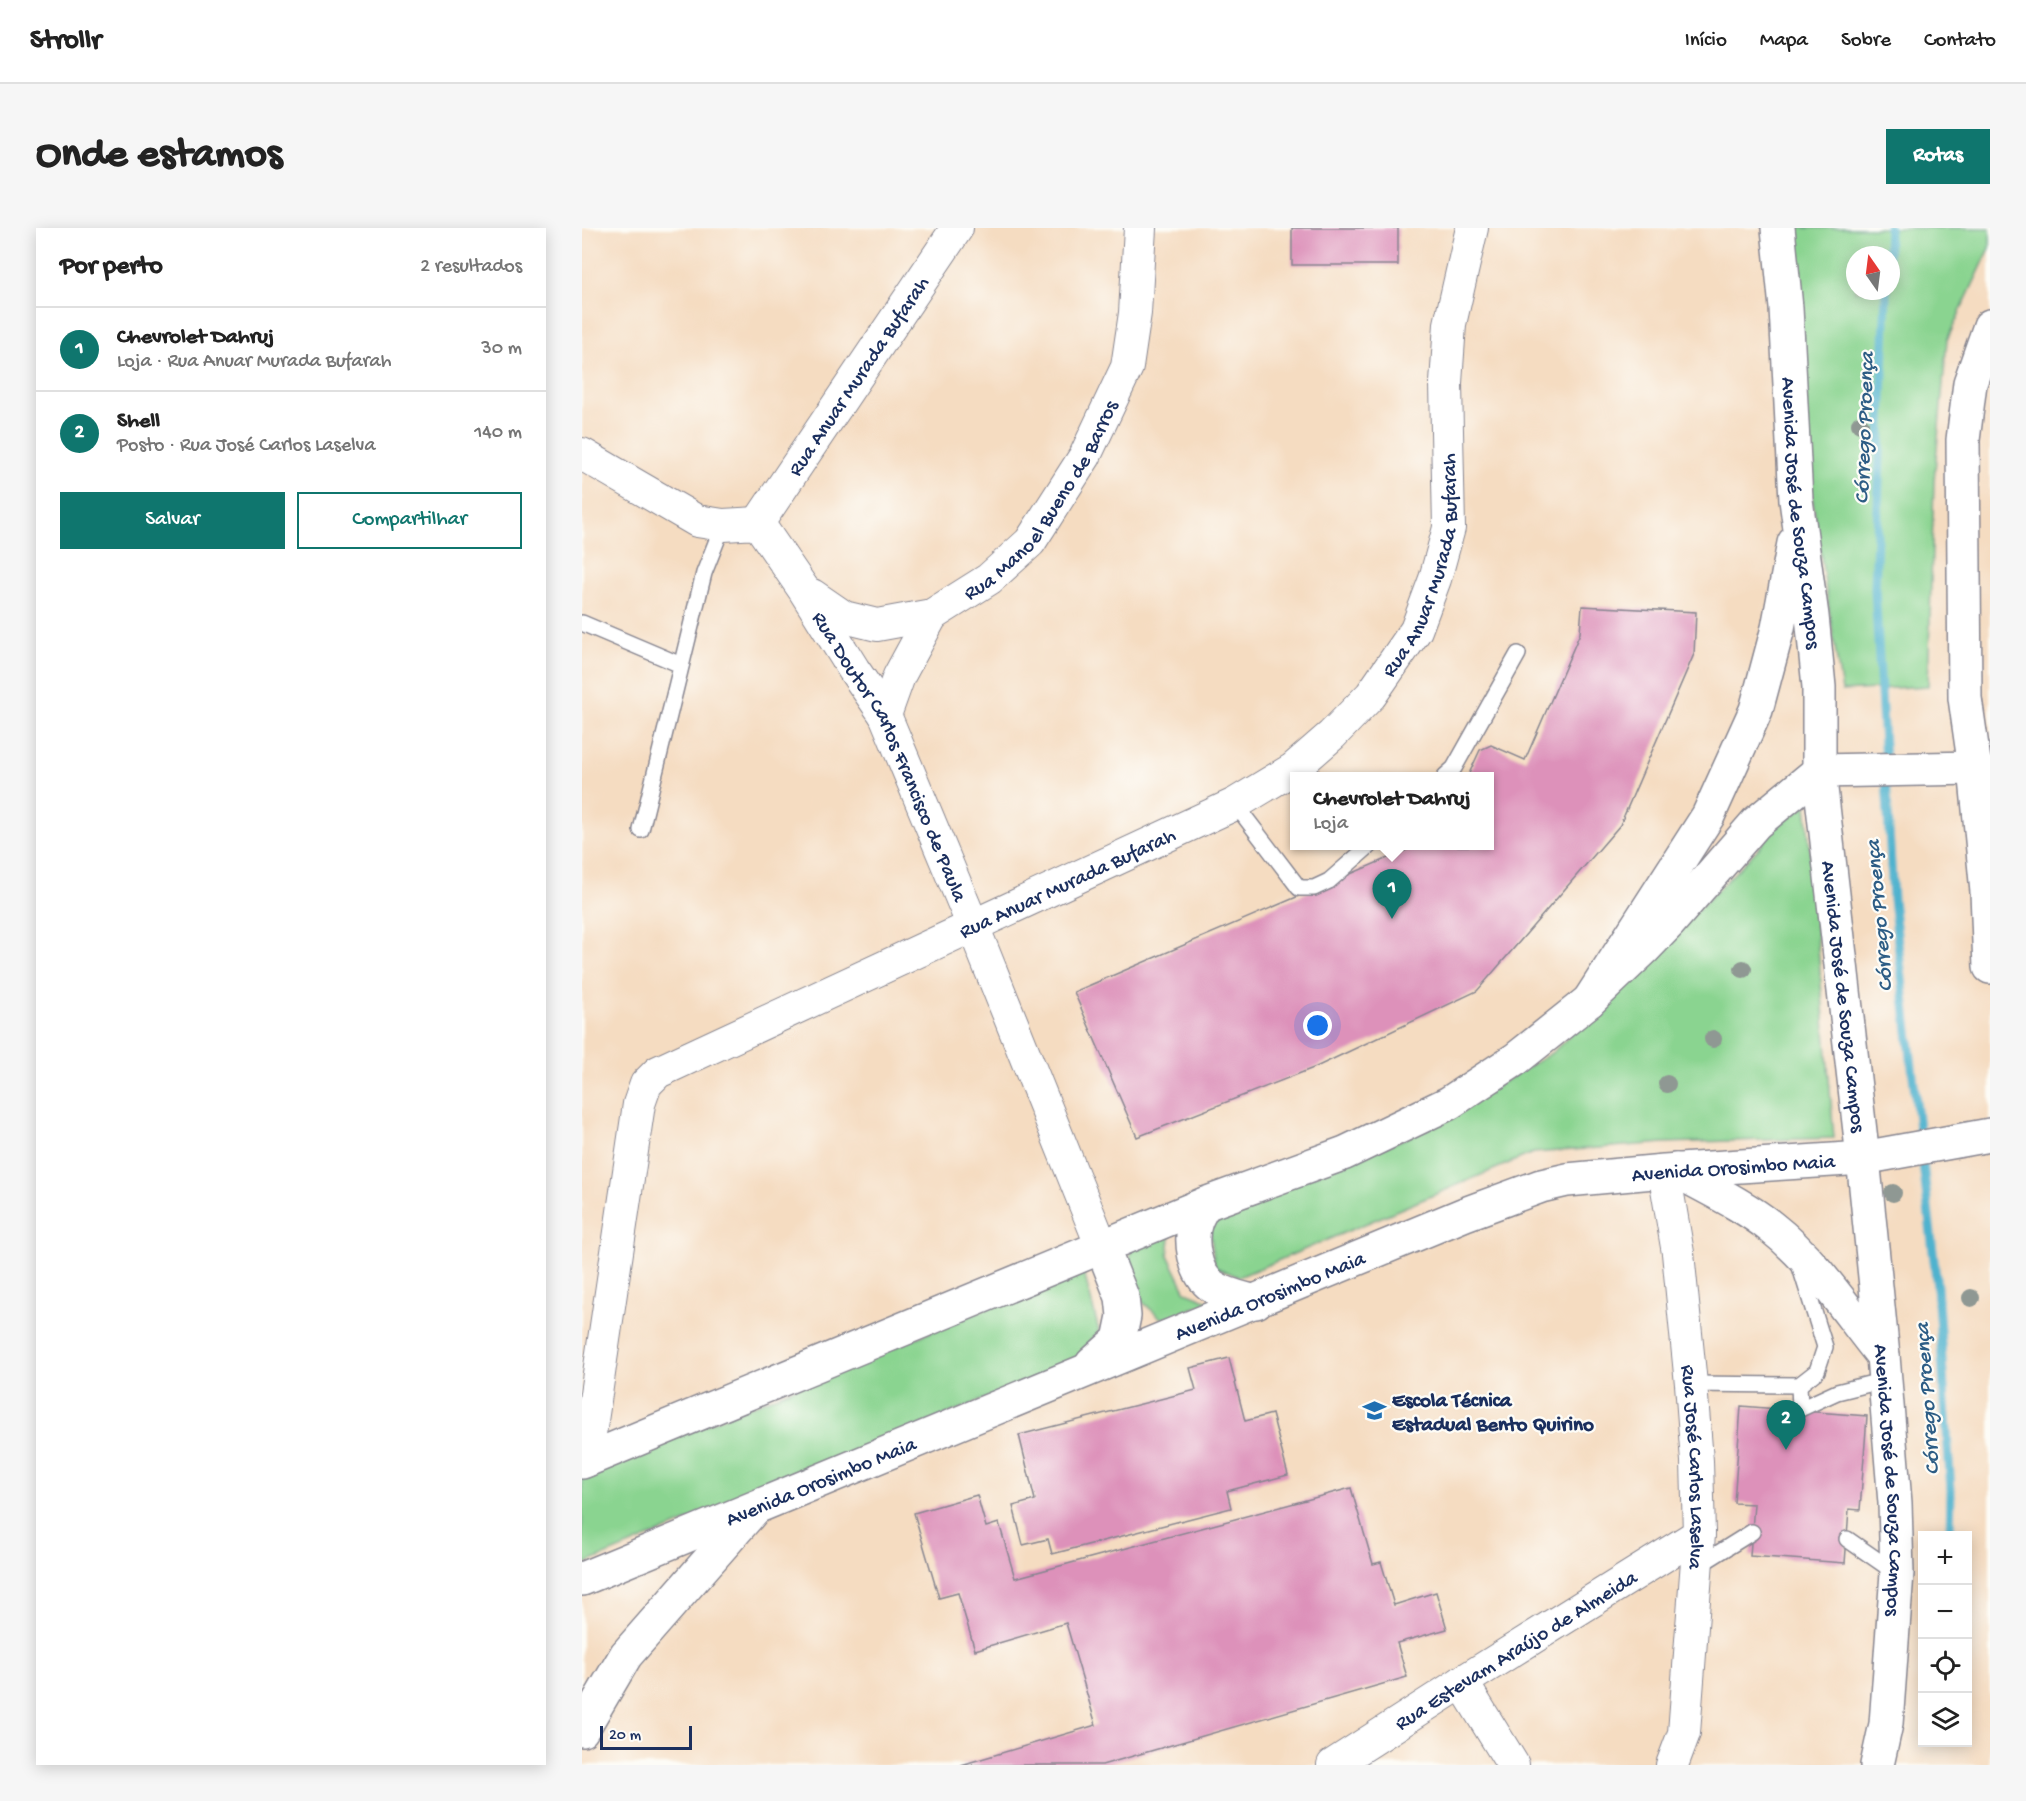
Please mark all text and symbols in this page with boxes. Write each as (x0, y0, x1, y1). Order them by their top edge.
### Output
text: Strollr (30, 25, 101, 58)
text: Início (1685, 29, 1727, 54)
text: Mapa (1760, 29, 1808, 54)
text: Sobre (1841, 29, 1891, 54)
text: Contato (1924, 29, 1996, 54)
button: Rotas (1886, 129, 1990, 184)
text: Onde estamos (36, 132, 282, 181)
north arrow (1846, 246, 1900, 300)
text: Por perto (60, 252, 163, 283)
text: 2 resultados (420, 256, 522, 279)
street label: Rua Anuar Murada Bufarah (784, 273, 937, 482)
text: Chevrolet Dahruj (117, 325, 274, 351)
text: 1 (75, 338, 84, 361)
text: 30 m (481, 338, 522, 361)
water label: Córrego Proença (1850, 350, 1882, 505)
text: Loja · Rua Anuar Murada Bufarah (117, 351, 391, 374)
street label: Avenida José de Souza Campos (1774, 376, 1824, 651)
street label: Rua Manoel Bueno de Barros (960, 396, 1126, 608)
text: Shell (117, 409, 160, 435)
text: 2 (75, 422, 84, 445)
text: 140 m (474, 422, 522, 445)
text: Posto · Rua José Carlos Laselva (117, 435, 376, 458)
street label: Rua Anuar Murada Bufarah (1378, 453, 1465, 683)
button: Salvar (60, 492, 285, 549)
button: Compartilhar (297, 492, 522, 549)
street label: Rua Doutor Carlos Francisco de Paula (805, 608, 971, 907)
popup (1290, 772, 1494, 850)
text: Chevrolet Dahruj (1313, 787, 1471, 813)
text: Loja (1313, 813, 1348, 836)
street label: Rua Anuar Murada Bufarah (956, 824, 1180, 946)
water label: Córrego Proença (1861, 837, 1901, 993)
street label: Avenida José de Souza Campos (1813, 860, 1869, 1135)
pin: 1 (1372, 870, 1412, 919)
your location (1303, 1011, 1332, 1040)
street label: Avenida Orosimbo Maia (1631, 1151, 1837, 1190)
street label: Avenida Orosimbo Maia (1172, 1247, 1371, 1348)
water label: Córrego Proença (1911, 1320, 1947, 1476)
street label: Avenida José de Souza Campos (1866, 1343, 1906, 1618)
street label: Rua José Carlos Laselva (1673, 1364, 1708, 1572)
place label: Escola Técnica Estadual Bento Quirino (1392, 1390, 1594, 1439)
school or university icon: Escola Técnica Estadual Bento Quirino (1361, 1398, 1387, 1424)
pin: 2 (1766, 1400, 1806, 1450)
street label: Avenida Orosimbo Maia (723, 1433, 922, 1534)
map controls (1918, 1531, 1972, 1747)
button: + (1918, 1531, 1972, 1585)
street label: Rua Estevam Araújo de Almeida (1391, 1566, 1644, 1738)
button: − (1918, 1585, 1972, 1639)
button: locate (1918, 1639, 1972, 1693)
button: layers (1918, 1693, 1972, 1747)
scale bar (600, 1723, 692, 1750)
text: 20 m (609, 1727, 641, 1746)

